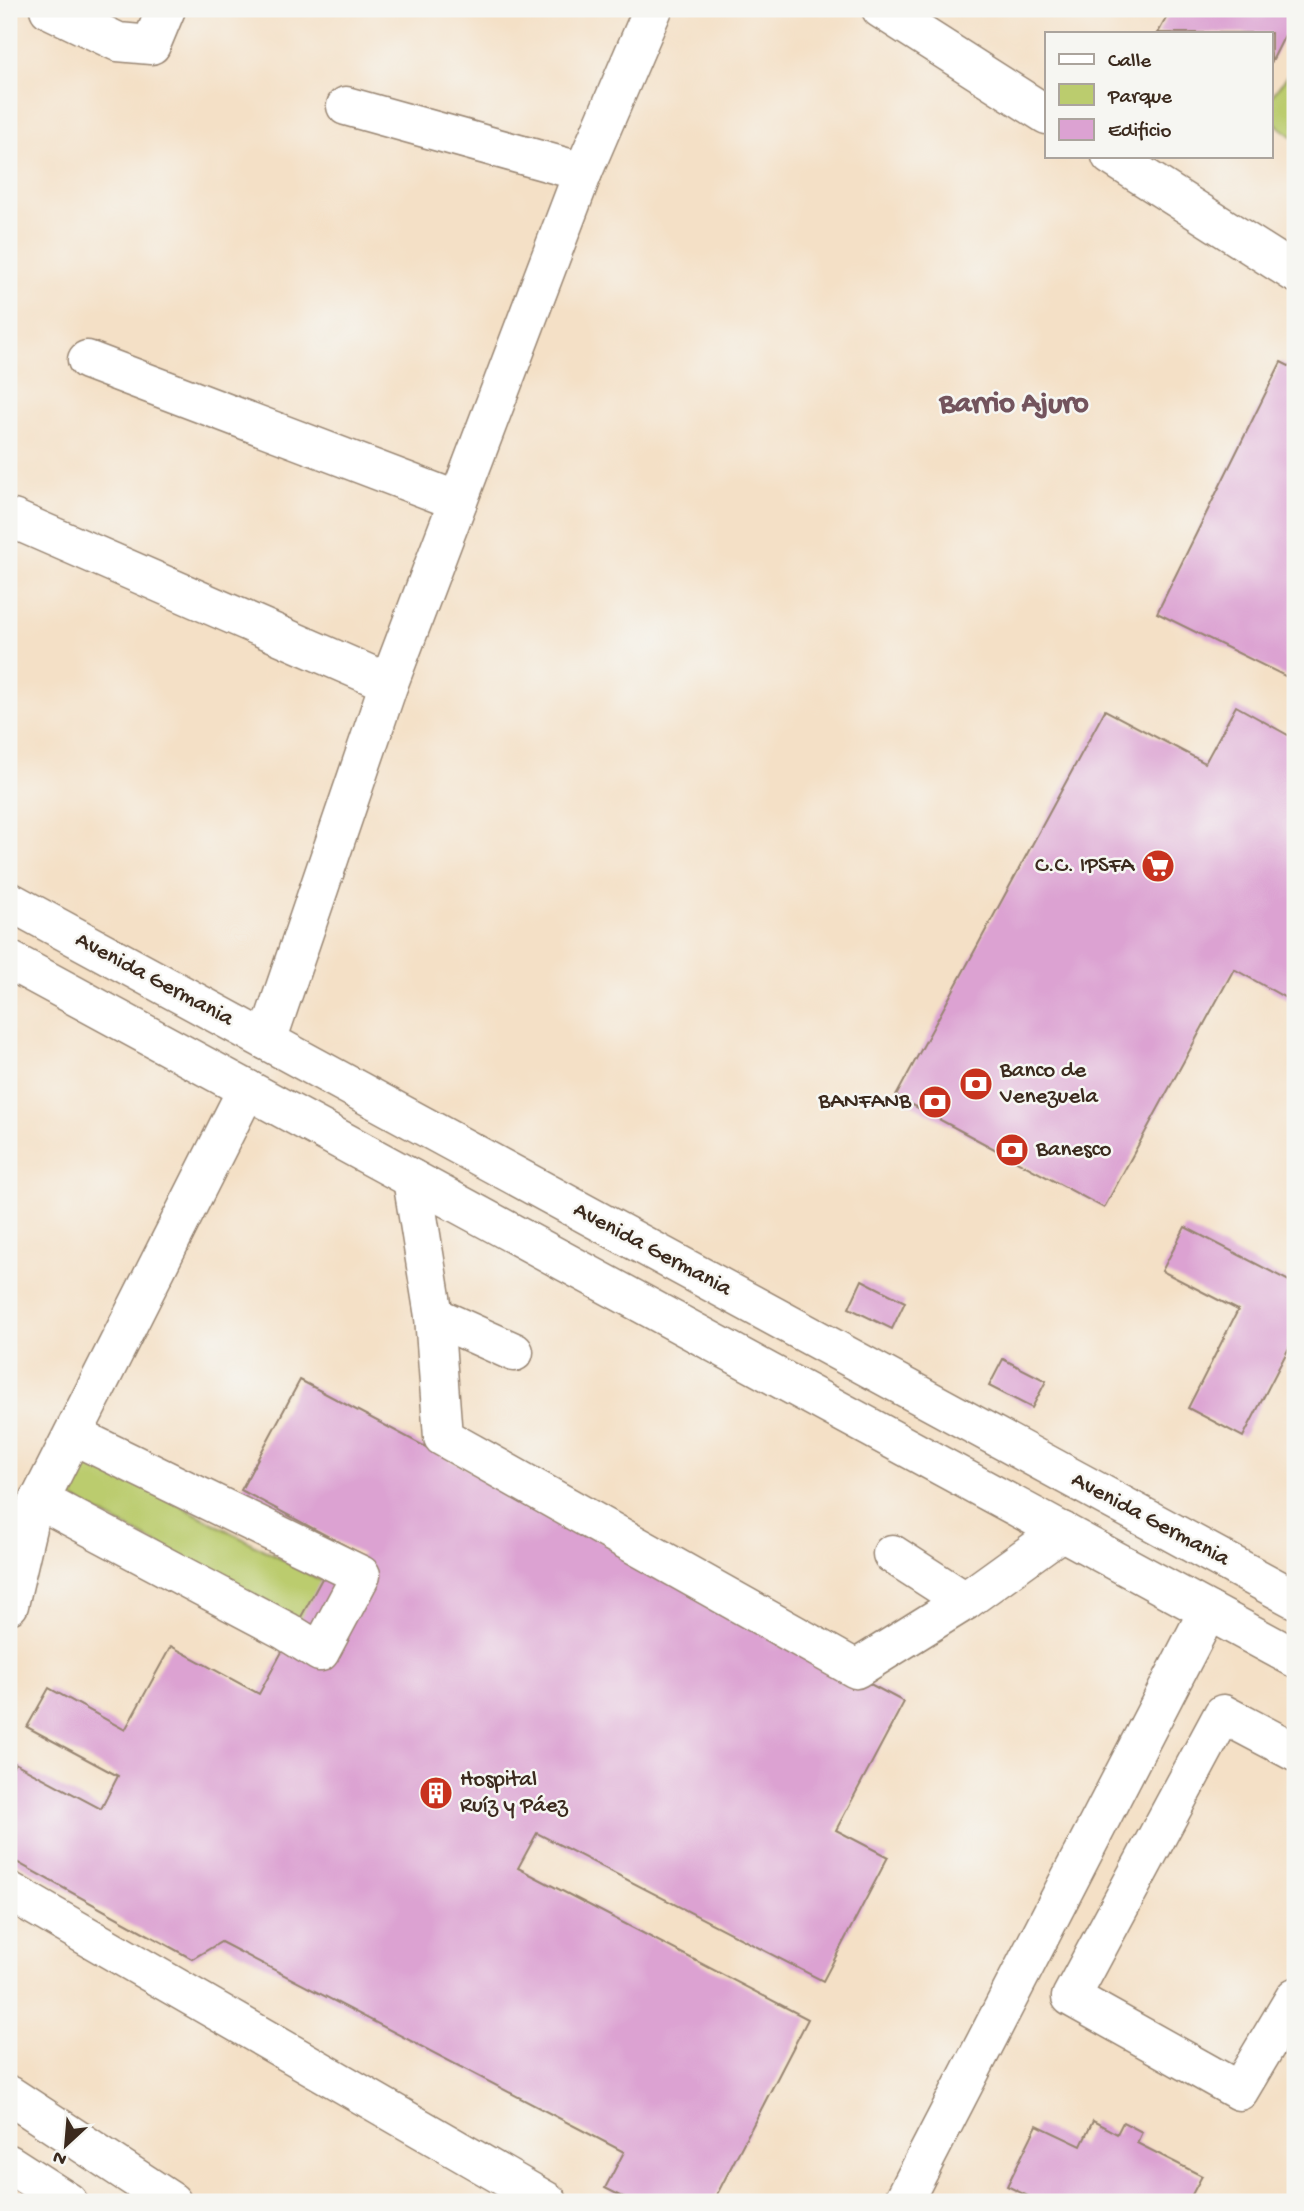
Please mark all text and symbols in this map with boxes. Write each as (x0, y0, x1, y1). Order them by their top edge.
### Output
legend (1045, 32, 1272, 158)
text: Calle (1108, 50, 1152, 75)
text: Parque (1107, 86, 1173, 111)
text: Edificio (1108, 120, 1172, 145)
district label: Barrio Ajuro (938, 388, 1089, 423)
supermarket icon: C.C. IPSFA (1139, 847, 1177, 885)
place label: C.C. IPSFA (1035, 853, 1135, 880)
street label: Avenida Germania (70, 927, 239, 1034)
place label: Banco de Venezuela (999, 1058, 1099, 1111)
bank icon: Banco de Venezuela (957, 1065, 995, 1103)
bank icon: BANFANB (916, 1083, 954, 1121)
place label: BANFANB (818, 1089, 912, 1116)
bank icon: Banesco (993, 1131, 1031, 1169)
place label: Banesco (1035, 1137, 1112, 1164)
street label: Avenida Germania (568, 1197, 737, 1304)
street label: Avenida Germania (1066, 1467, 1235, 1574)
place label: Hospital Ruíz y Páez (460, 1767, 569, 1820)
building icon: Hospital Ruíz y Páez (417, 1774, 455, 1812)
north arrow (32, 2110, 102, 2180)
text: N (49, 2144, 71, 2170)

